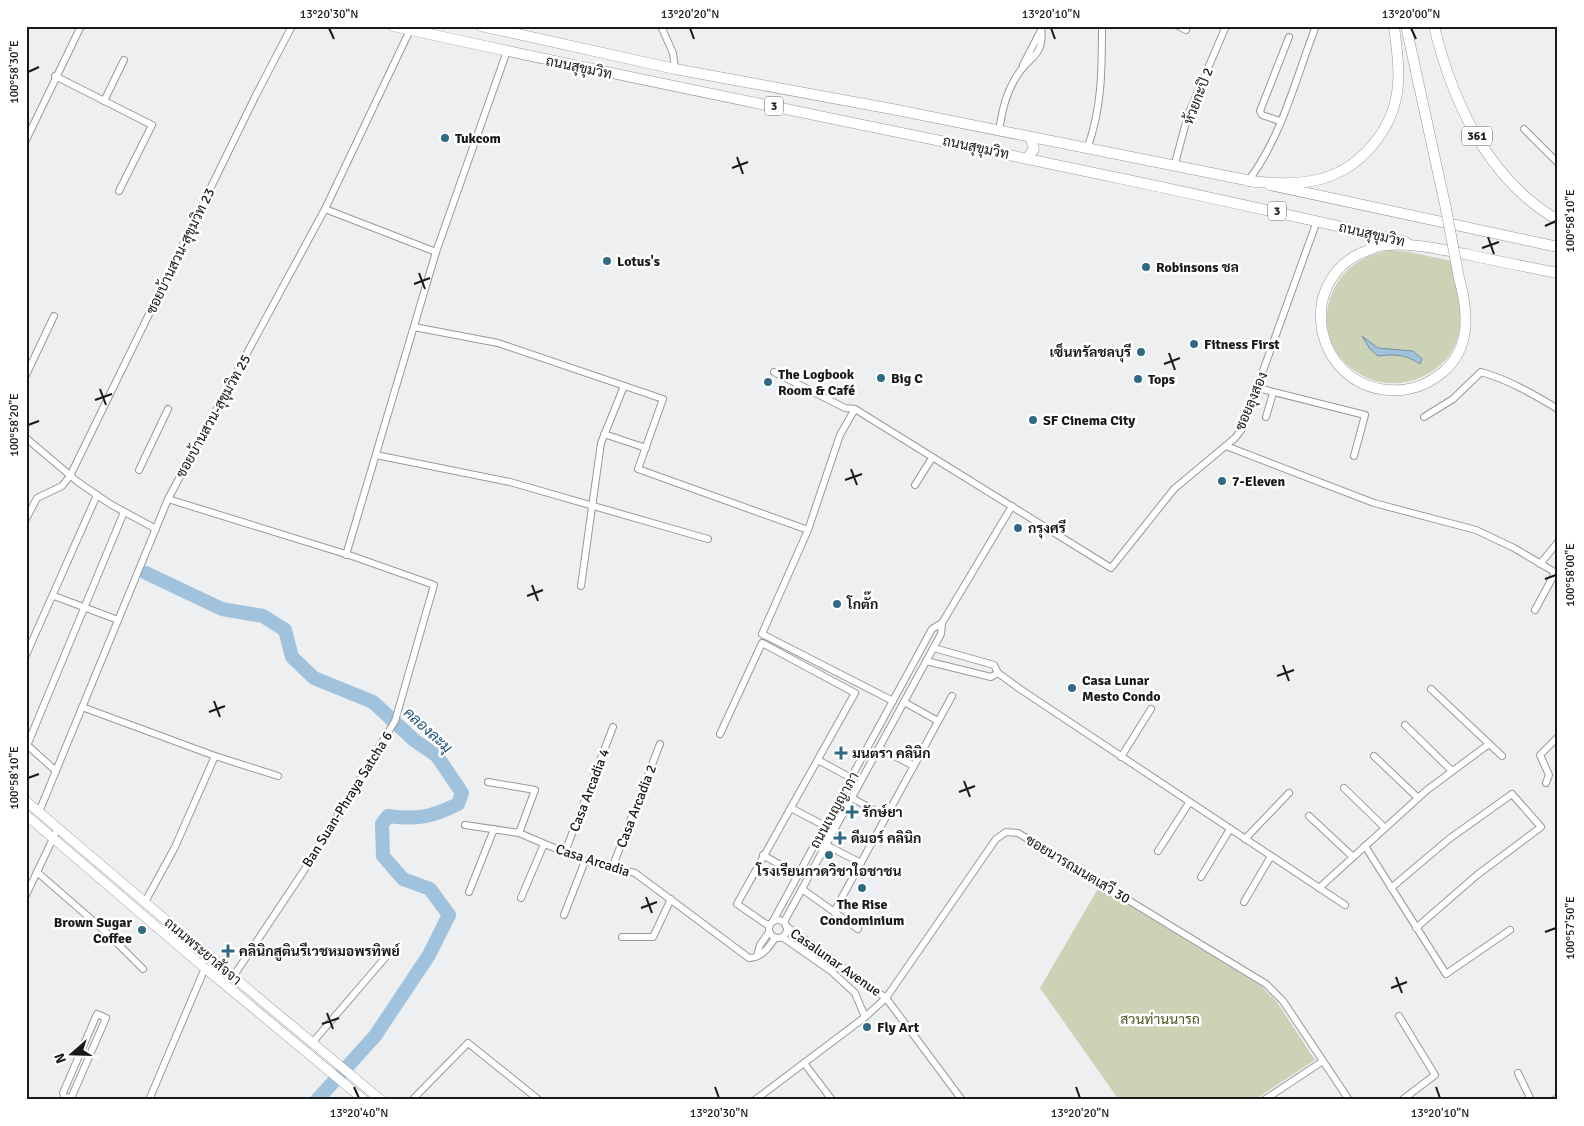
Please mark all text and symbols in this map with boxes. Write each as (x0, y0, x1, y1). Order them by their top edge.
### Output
text: 13°20'30"N (300, 7, 358, 22)
text: 13°20'20"N (661, 7, 719, 22)
text: 13°20'10"N (1022, 7, 1080, 22)
text: 13°20'00"N (1382, 7, 1440, 22)
text: 100°58'30"E (7, 40, 22, 104)
street label: ถนนสุขุมวิท (544, 52, 614, 84)
street label: ห้วยกะปิ 2 (1179, 65, 1217, 127)
road number: 3 (765, 96, 783, 115)
road number: 361 (1462, 126, 1492, 146)
place label: Tukcom (455, 130, 501, 147)
marker: Tukcom (439, 132, 451, 144)
street label: ถนนสุขุมวิท (941, 132, 1011, 164)
street label: ซอยบ้านสวน-สุขุมวิท 23 (142, 185, 219, 318)
text: 100°58'10"E (1563, 189, 1578, 253)
road number: 3 (1268, 202, 1286, 220)
street label: ถนนสุขุมวิท (1337, 219, 1407, 251)
place label: Lotus's (617, 253, 660, 270)
marker: Lotus's (601, 255, 613, 267)
place label: Robinsons ชล (1156, 259, 1239, 276)
marker: Robinsons ชล (1140, 261, 1152, 273)
place label: Fitness First (1204, 336, 1280, 353)
marker: Fitness First (1188, 338, 1200, 350)
place label: เซ็นทรัลชลบุรี (1050, 342, 1132, 363)
marker: เซ็นทรัลชลบุรี (1135, 346, 1147, 358)
street label: ซอยบ้านสวน-สุขุมวิท 25 (172, 351, 255, 481)
place label: The Logbook Room & Café (778, 366, 855, 399)
street label: ซอยลุงสอง (1232, 369, 1272, 433)
place label: Big C (891, 370, 923, 387)
place label: Tops (1148, 371, 1175, 388)
marker: Big C (875, 372, 887, 384)
marker: Tops (1132, 373, 1144, 385)
marker: The Logbook Room & Café (762, 376, 774, 388)
text: 100°58'20"E (7, 393, 22, 457)
place label: SF Cinema City (1043, 412, 1135, 429)
marker: SF Cinema City (1027, 414, 1039, 426)
place label: 7-Eleven (1232, 473, 1285, 490)
marker: 7-Eleven (1216, 475, 1228, 487)
place label: กรุงศรี (1028, 519, 1066, 539)
marker: กรุงศรี (1012, 522, 1024, 534)
text: 100°58'00"E (1563, 543, 1578, 607)
place label: โกตั๊ก (846, 591, 878, 613)
marker: โกตั๊ก (831, 598, 843, 610)
place label: Casa Lunar Mesto Condo (1082, 672, 1161, 705)
marker: Casa Lunar Mesto Condo (1066, 682, 1078, 694)
water label: คลองละมุ (399, 703, 456, 758)
street label: Ban Suan-Phraya Satcha 6 (299, 728, 396, 870)
place label: มนตรา คลินิก (852, 745, 931, 762)
text: 100°58'10"E (7, 746, 22, 810)
street label: Casa Arcadia 4 (566, 746, 613, 834)
marker: มนตรา คลินิก (834, 746, 848, 760)
street label: Casa Arcadia 2 (613, 762, 660, 850)
street label: ถนนเบญญาภา (806, 769, 862, 851)
place label: รักษ์ยา (862, 803, 903, 821)
marker: รักษ์ยา (846, 806, 858, 818)
place label: ดีมอร์ คลินิก (851, 829, 921, 847)
marker: ดีมอร์ คลินิก (833, 831, 847, 845)
street label: ซอยนารถมนตเสวี 30 (1022, 831, 1134, 907)
street label: Casa Arcadia (554, 840, 632, 880)
marker: โรงเรียนกวดวิชาใอชาชน (823, 849, 835, 861)
place label: โรงเรียนกวดวิชาใอชาชน (755, 862, 902, 880)
marker: The Rise Condominium (856, 882, 868, 894)
place label: The Rise Condominium (820, 896, 904, 929)
text: 100°57'50"E (1563, 896, 1578, 960)
place label: Brown Sugar Coffee (54, 914, 132, 947)
street label: ถนนพระยาสัจจา (161, 914, 245, 989)
marker: Brown Sugar Coffee (136, 924, 148, 936)
street label: Casalunar Avenue (787, 925, 884, 1000)
place label: คลินิกสูตินรีเวชหมอพรทิพย์ (239, 942, 401, 962)
marker: คลินิกสูตินรีเวชหมอพรทิพย์ (221, 944, 235, 958)
park label: สวนท่านนารถ (1120, 1011, 1200, 1028)
place label: Fly Art (877, 1019, 920, 1036)
marker: Fly Art (861, 1021, 873, 1033)
north arrow (48, 1028, 98, 1078)
text: N (51, 1051, 70, 1066)
text: 13°20'40"N (330, 1106, 388, 1121)
text: 13°20'30"N (690, 1106, 748, 1121)
text: 13°20'20"N (1051, 1106, 1109, 1121)
text: 13°20'10"N (1411, 1106, 1469, 1121)

